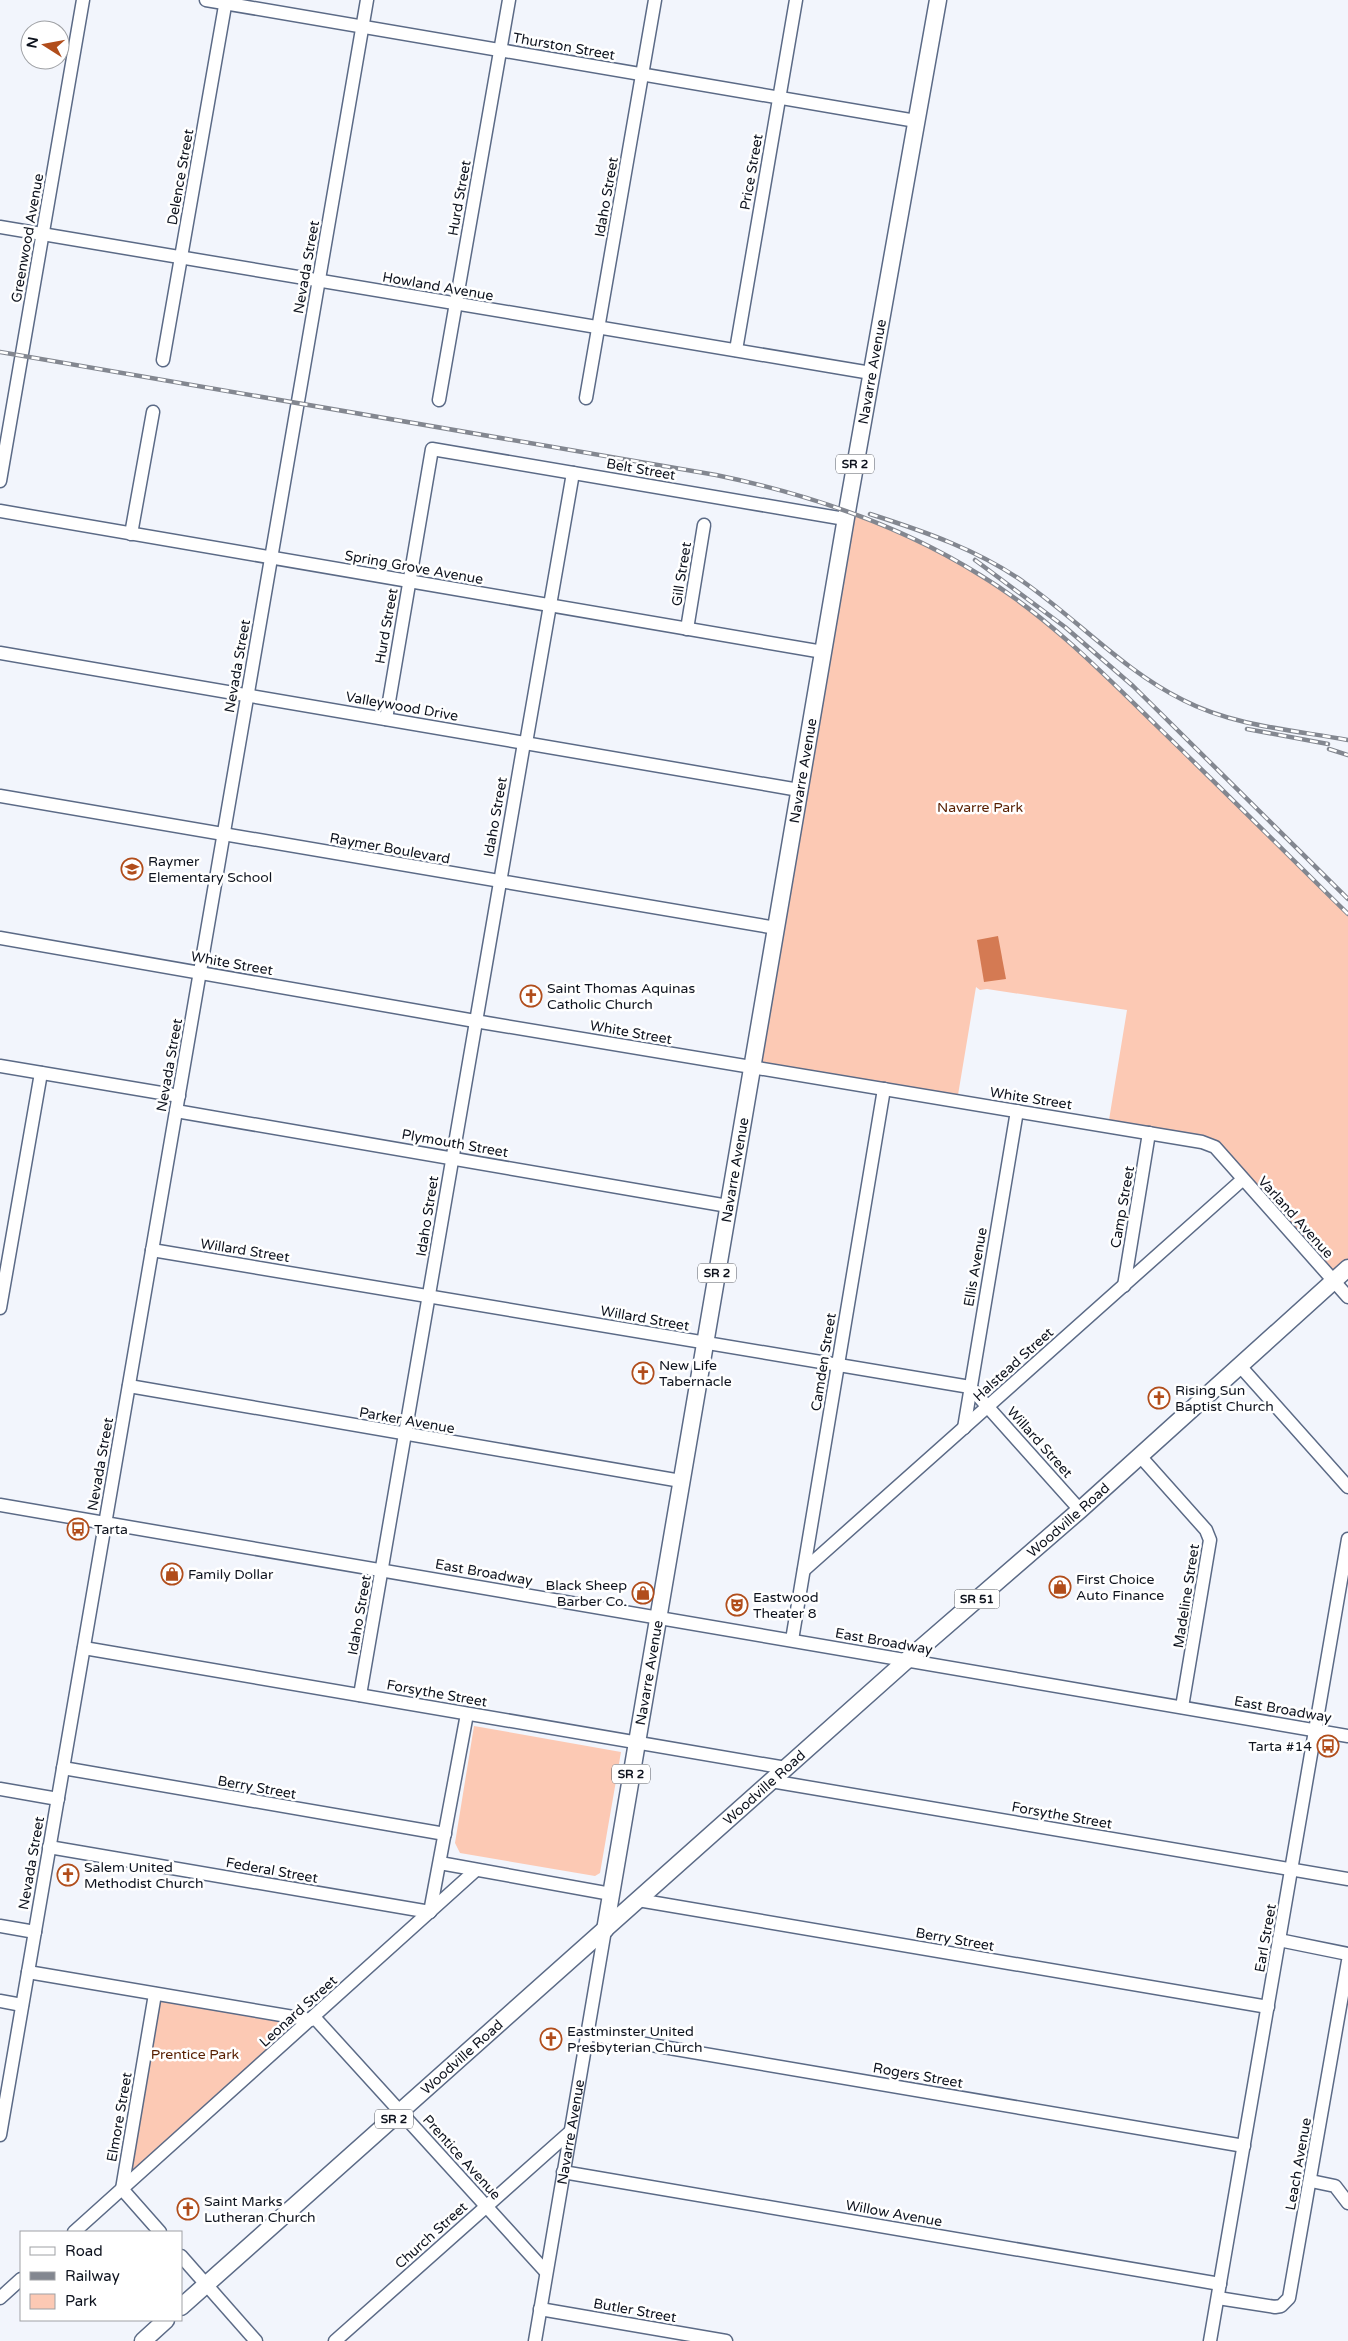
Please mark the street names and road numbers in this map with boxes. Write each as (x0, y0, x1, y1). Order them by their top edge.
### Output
street label: Thurston Street (512, 29, 617, 64)
street label: Delence Street (164, 127, 197, 226)
street label: Price Street (736, 132, 767, 212)
street label: Idaho Street (591, 155, 622, 239)
street label: Hurd Street (444, 158, 475, 237)
street label: Greenwood Avenue (8, 172, 47, 304)
street label: Nevada Street (290, 218, 323, 315)
street label: Howland Avenue (381, 268, 495, 305)
street label: Navarre Avenue (855, 318, 890, 426)
road number: SR 2 (836, 454, 874, 474)
street label: Belt Street (605, 455, 678, 484)
street label: Gill Street (668, 540, 695, 607)
street label: Spring Grove Avenue (343, 547, 485, 588)
street label: Hurd Street (371, 586, 402, 665)
street label: Nevada Street (221, 617, 254, 714)
street label: Valleywood Drive (344, 688, 460, 725)
street label: Navarre Avenue (786, 717, 821, 825)
street label: Idaho Street (480, 775, 511, 859)
street label: Raymer Boulevard (328, 830, 452, 867)
street label: White Street (190, 948, 275, 979)
street label: Nevada Street (153, 1016, 186, 1113)
street label: White Street (589, 1017, 674, 1048)
street label: White Street (989, 1084, 1074, 1113)
street label: Navarre Avenue (718, 1116, 753, 1224)
street label: Plymouth Street (400, 1126, 510, 1161)
street label: Camp Street (1107, 1164, 1138, 1249)
street label: Varland Avenue (1254, 1173, 1337, 1262)
street label: Idaho Street (413, 1174, 442, 1258)
street label: Ellis Avenue (960, 1226, 991, 1308)
street label: Willard Street (199, 1235, 291, 1266)
road number: SR 2 (698, 1264, 736, 1282)
street label: Willard Street (599, 1302, 691, 1335)
street label: Camden Street (807, 1311, 840, 1412)
street label: Halstead Street (970, 1323, 1057, 1405)
street label: Willard Street (1003, 1403, 1076, 1482)
street label: Parker Avenue (358, 1404, 456, 1437)
street label: Nevada Street (84, 1415, 117, 1512)
street label: Woodville Road (1024, 1480, 1113, 1561)
street label: Madeline Street (1170, 1542, 1203, 1649)
street label: East Broadway (434, 1556, 534, 1590)
street label: Idaho Street (344, 1573, 375, 1657)
road number: SR 51 (954, 1590, 1000, 1608)
street label: Navarre Avenue (632, 1619, 667, 1727)
street label: East Broadway (834, 1625, 934, 1659)
street label: Forsythe Street (385, 1676, 489, 1711)
street label: East Broadway (1233, 1693, 1333, 1727)
street label: Woodville Road (720, 1747, 809, 1829)
road number: SR 2 (612, 1765, 650, 1784)
street label: Berry Street (216, 1772, 298, 1803)
street label: Forsythe Street (1010, 1798, 1114, 1833)
street label: Nevada Street (15, 1814, 48, 1911)
street label: Federal Street (225, 1854, 320, 1887)
street label: Earl Street (1251, 1902, 1280, 1974)
street label: Berry Street (914, 1924, 996, 1955)
street label: Leonard Street (256, 1972, 341, 2051)
street label: Woodville Road (418, 2016, 507, 2098)
street label: Rogers Street (872, 2059, 965, 2092)
street label: Elmore Street (103, 2070, 136, 2163)
street label: Navarre Avenue (554, 2078, 588, 2186)
road number: SR 2 (375, 2110, 413, 2128)
street label: Prentice Avenue (419, 2111, 504, 2203)
street label: Leach Avenue (1282, 2116, 1315, 2212)
street label: Willow Avenue (844, 2197, 944, 2230)
street label: Church Street (392, 2198, 472, 2272)
street label: Butler Street (592, 2295, 678, 2326)

